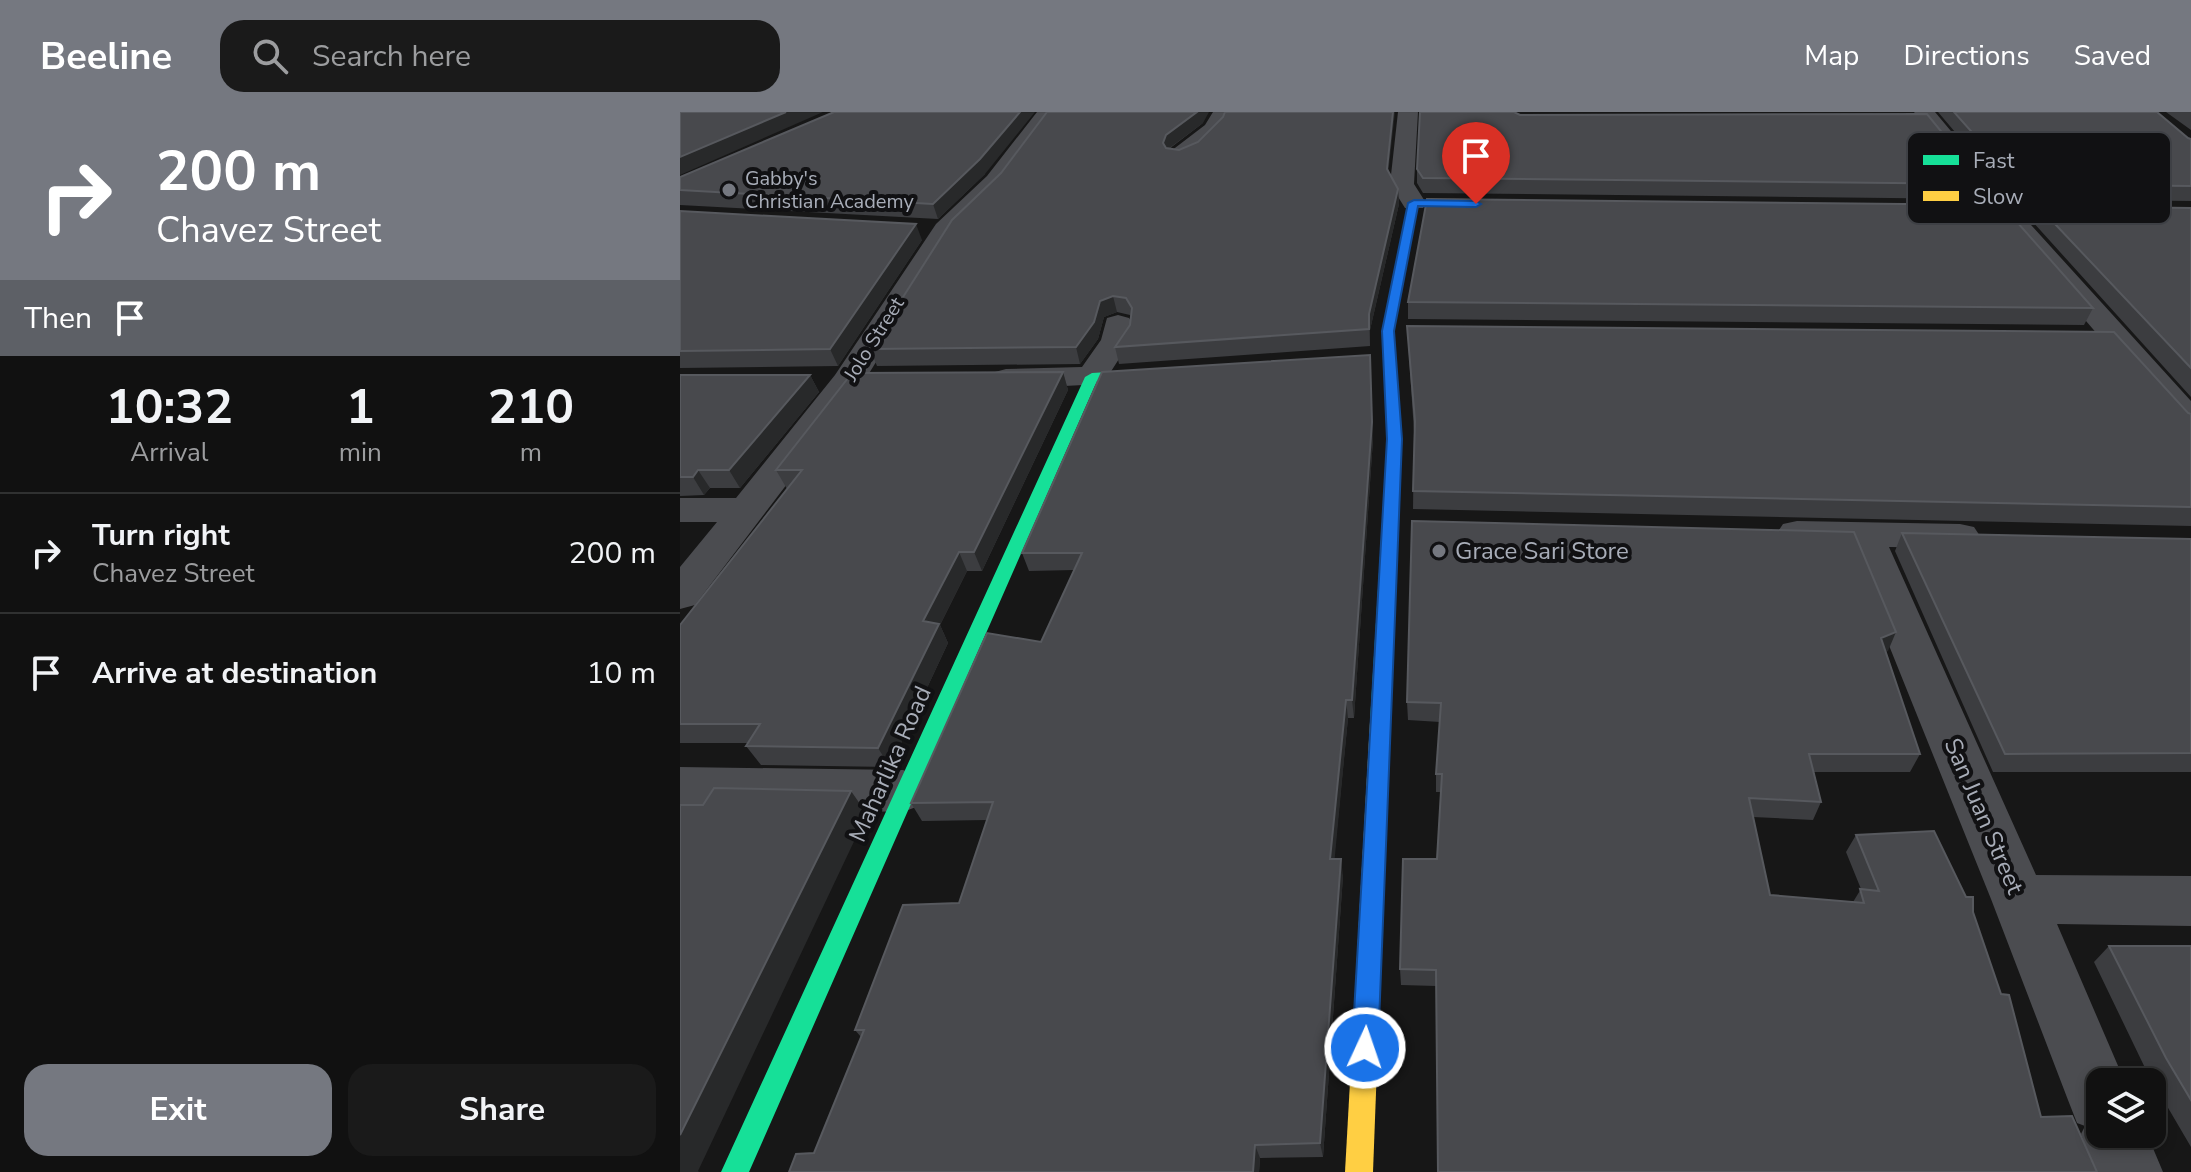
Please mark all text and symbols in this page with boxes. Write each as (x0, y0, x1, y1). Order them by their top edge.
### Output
search box (220, 20, 780, 92)
text: Beeline (40, 31, 172, 82)
icon: search (248, 34, 292, 78)
text: Search here (312, 36, 471, 77)
text: Map (1804, 37, 1859, 75)
text: Directions (1903, 37, 2030, 75)
text: Saved (2074, 37, 2151, 75)
pin (1442, 122, 1510, 204)
legend (1907, 132, 2171, 224)
text: 200 m (156, 133, 321, 210)
icon: arrive (1454, 134, 1498, 178)
icon: right (24, 144, 128, 248)
text: Fast (1973, 146, 2015, 176)
place label: Gabby's Christian Academy (745, 165, 914, 215)
marker: Gabby's Christian Academy (720, 181, 738, 199)
text: Slow (1973, 182, 2024, 212)
text: Chavez Street (156, 206, 381, 255)
street label: Jolo Street (837, 291, 911, 387)
icon: arrive (108, 296, 152, 340)
text: Then (24, 298, 92, 339)
text: 10:32 (106, 374, 233, 440)
text: 1 (346, 374, 375, 440)
text: 210 (488, 374, 574, 440)
text: Arrival (130, 435, 209, 470)
text: min (339, 435, 382, 470)
text: m (520, 435, 542, 470)
text: Turn right (92, 515, 230, 556)
icon: right (24, 531, 68, 575)
text: 200 m (569, 533, 656, 574)
place label: Grace Sari Store (1455, 535, 1629, 567)
marker: Grace Sari Store (1430, 542, 1448, 560)
text: Chavez Street (92, 556, 255, 591)
icon: arrive (24, 651, 68, 695)
text: Arrive at destination (92, 653, 377, 694)
text: 10 m (587, 653, 656, 694)
street label: Maharlika Road (841, 681, 939, 847)
street label: San Juan Street (1937, 733, 2031, 899)
position arrow (1323, 1006, 1407, 1090)
button: Exit (24, 1064, 332, 1156)
button: Share (348, 1064, 656, 1156)
map controls (2086, 1068, 2166, 1148)
button: layers (2086, 1068, 2166, 1148)

